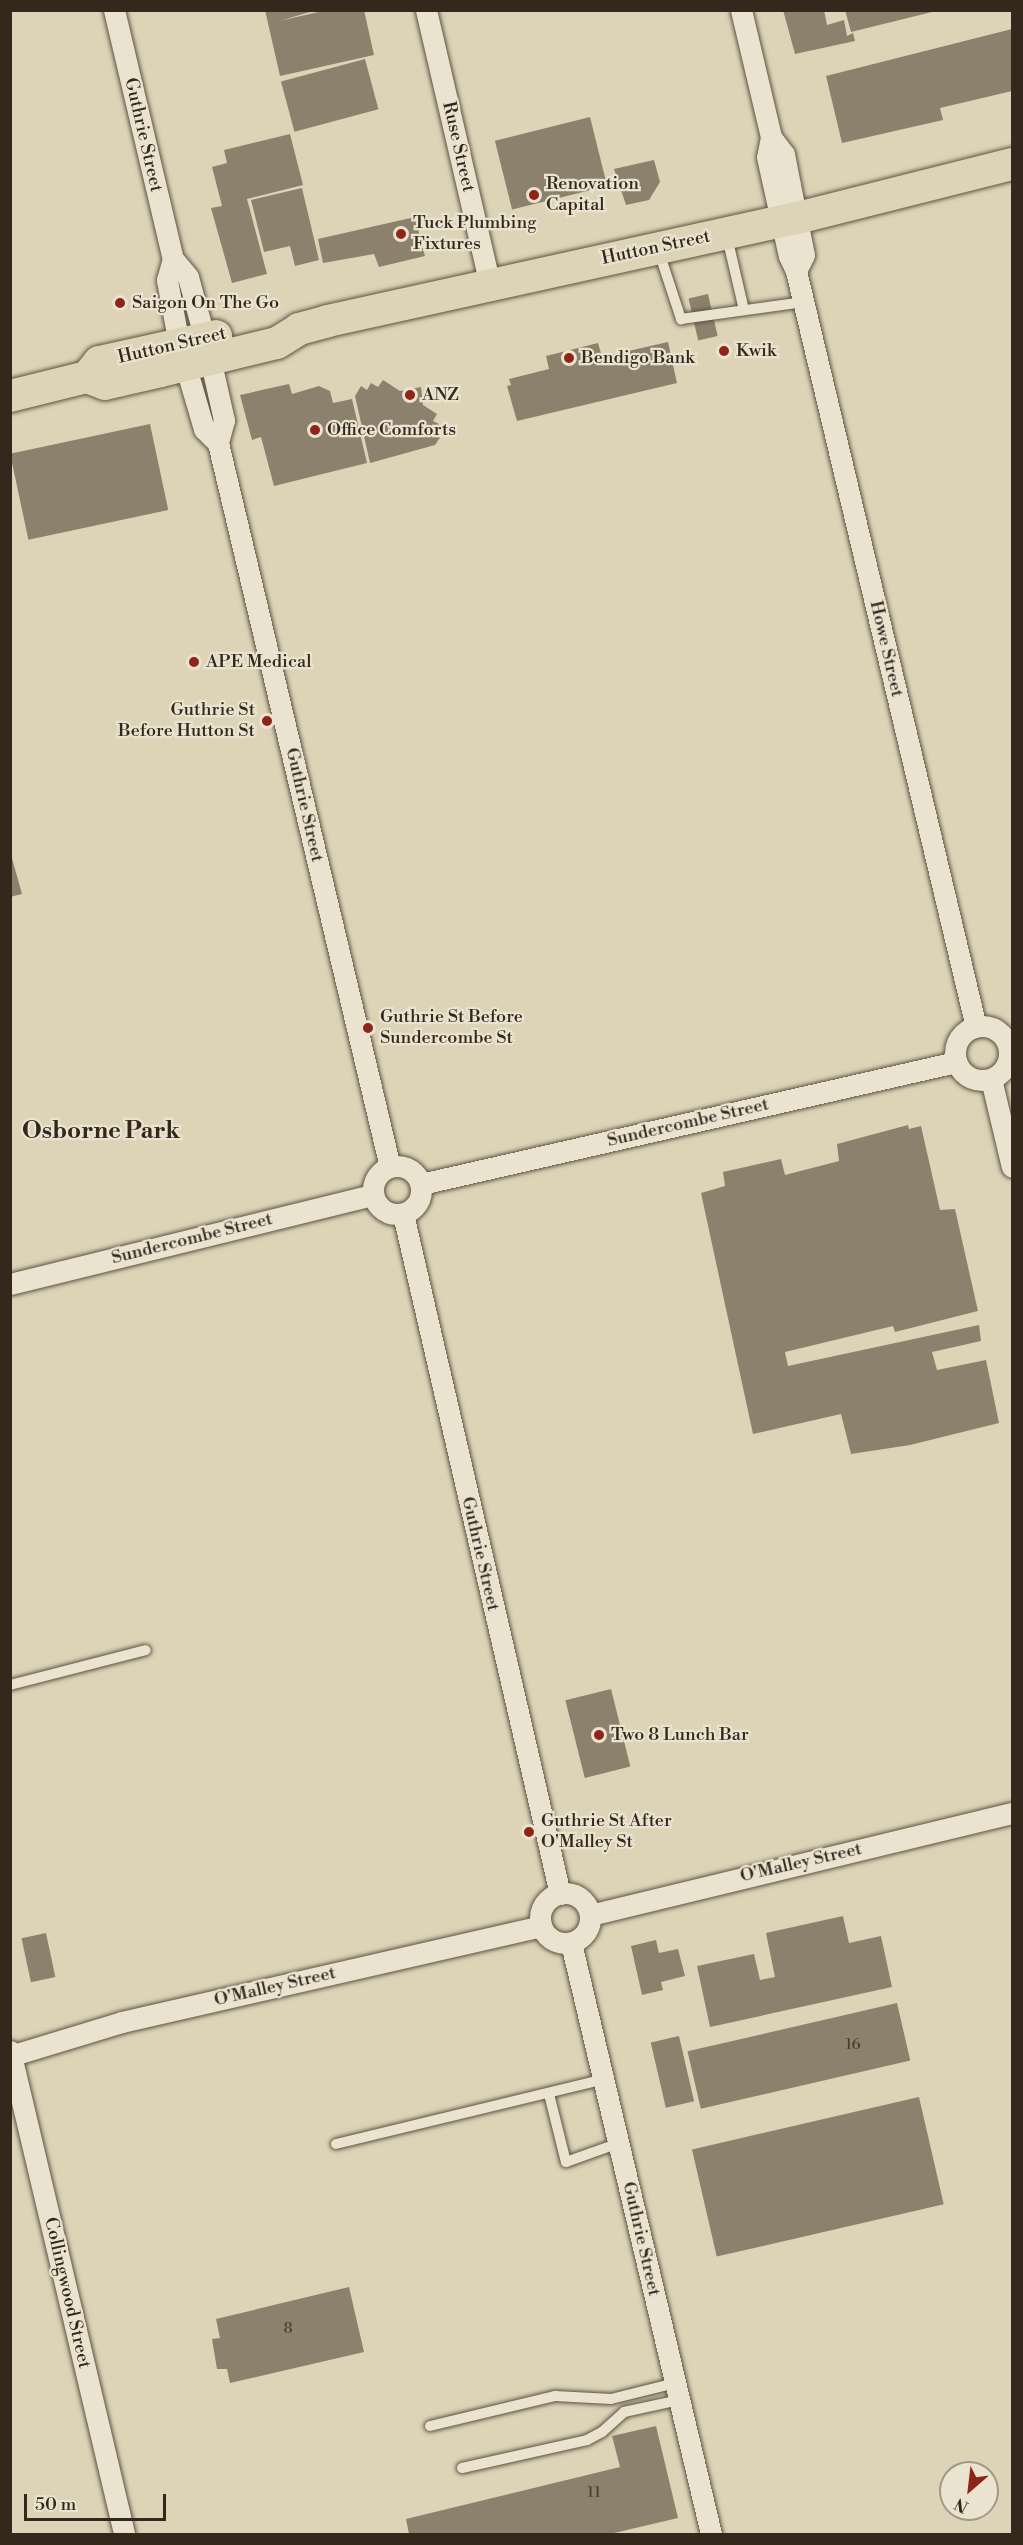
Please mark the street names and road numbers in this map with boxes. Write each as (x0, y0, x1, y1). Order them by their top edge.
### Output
street label: Guthrie Street (119, 76, 167, 194)
street label: Ruse Street (437, 100, 479, 194)
street label: Hutton Street (600, 226, 712, 270)
street label: Hutton Street (116, 323, 228, 369)
street label: Howe Street (864, 599, 908, 699)
street label: Guthrie Street (280, 746, 328, 864)
street label: Sundercombe Street (605, 1094, 771, 1152)
street label: Sundercombe Street (109, 1209, 275, 1269)
street label: Guthrie Street (456, 1495, 504, 1613)
street label: O'Malley Street (738, 1839, 864, 1887)
street label: O'Malley Street (212, 1963, 338, 2011)
street label: Guthrie Street (617, 2180, 665, 2298)
street label: Collingwood Street (39, 2215, 95, 2371)

